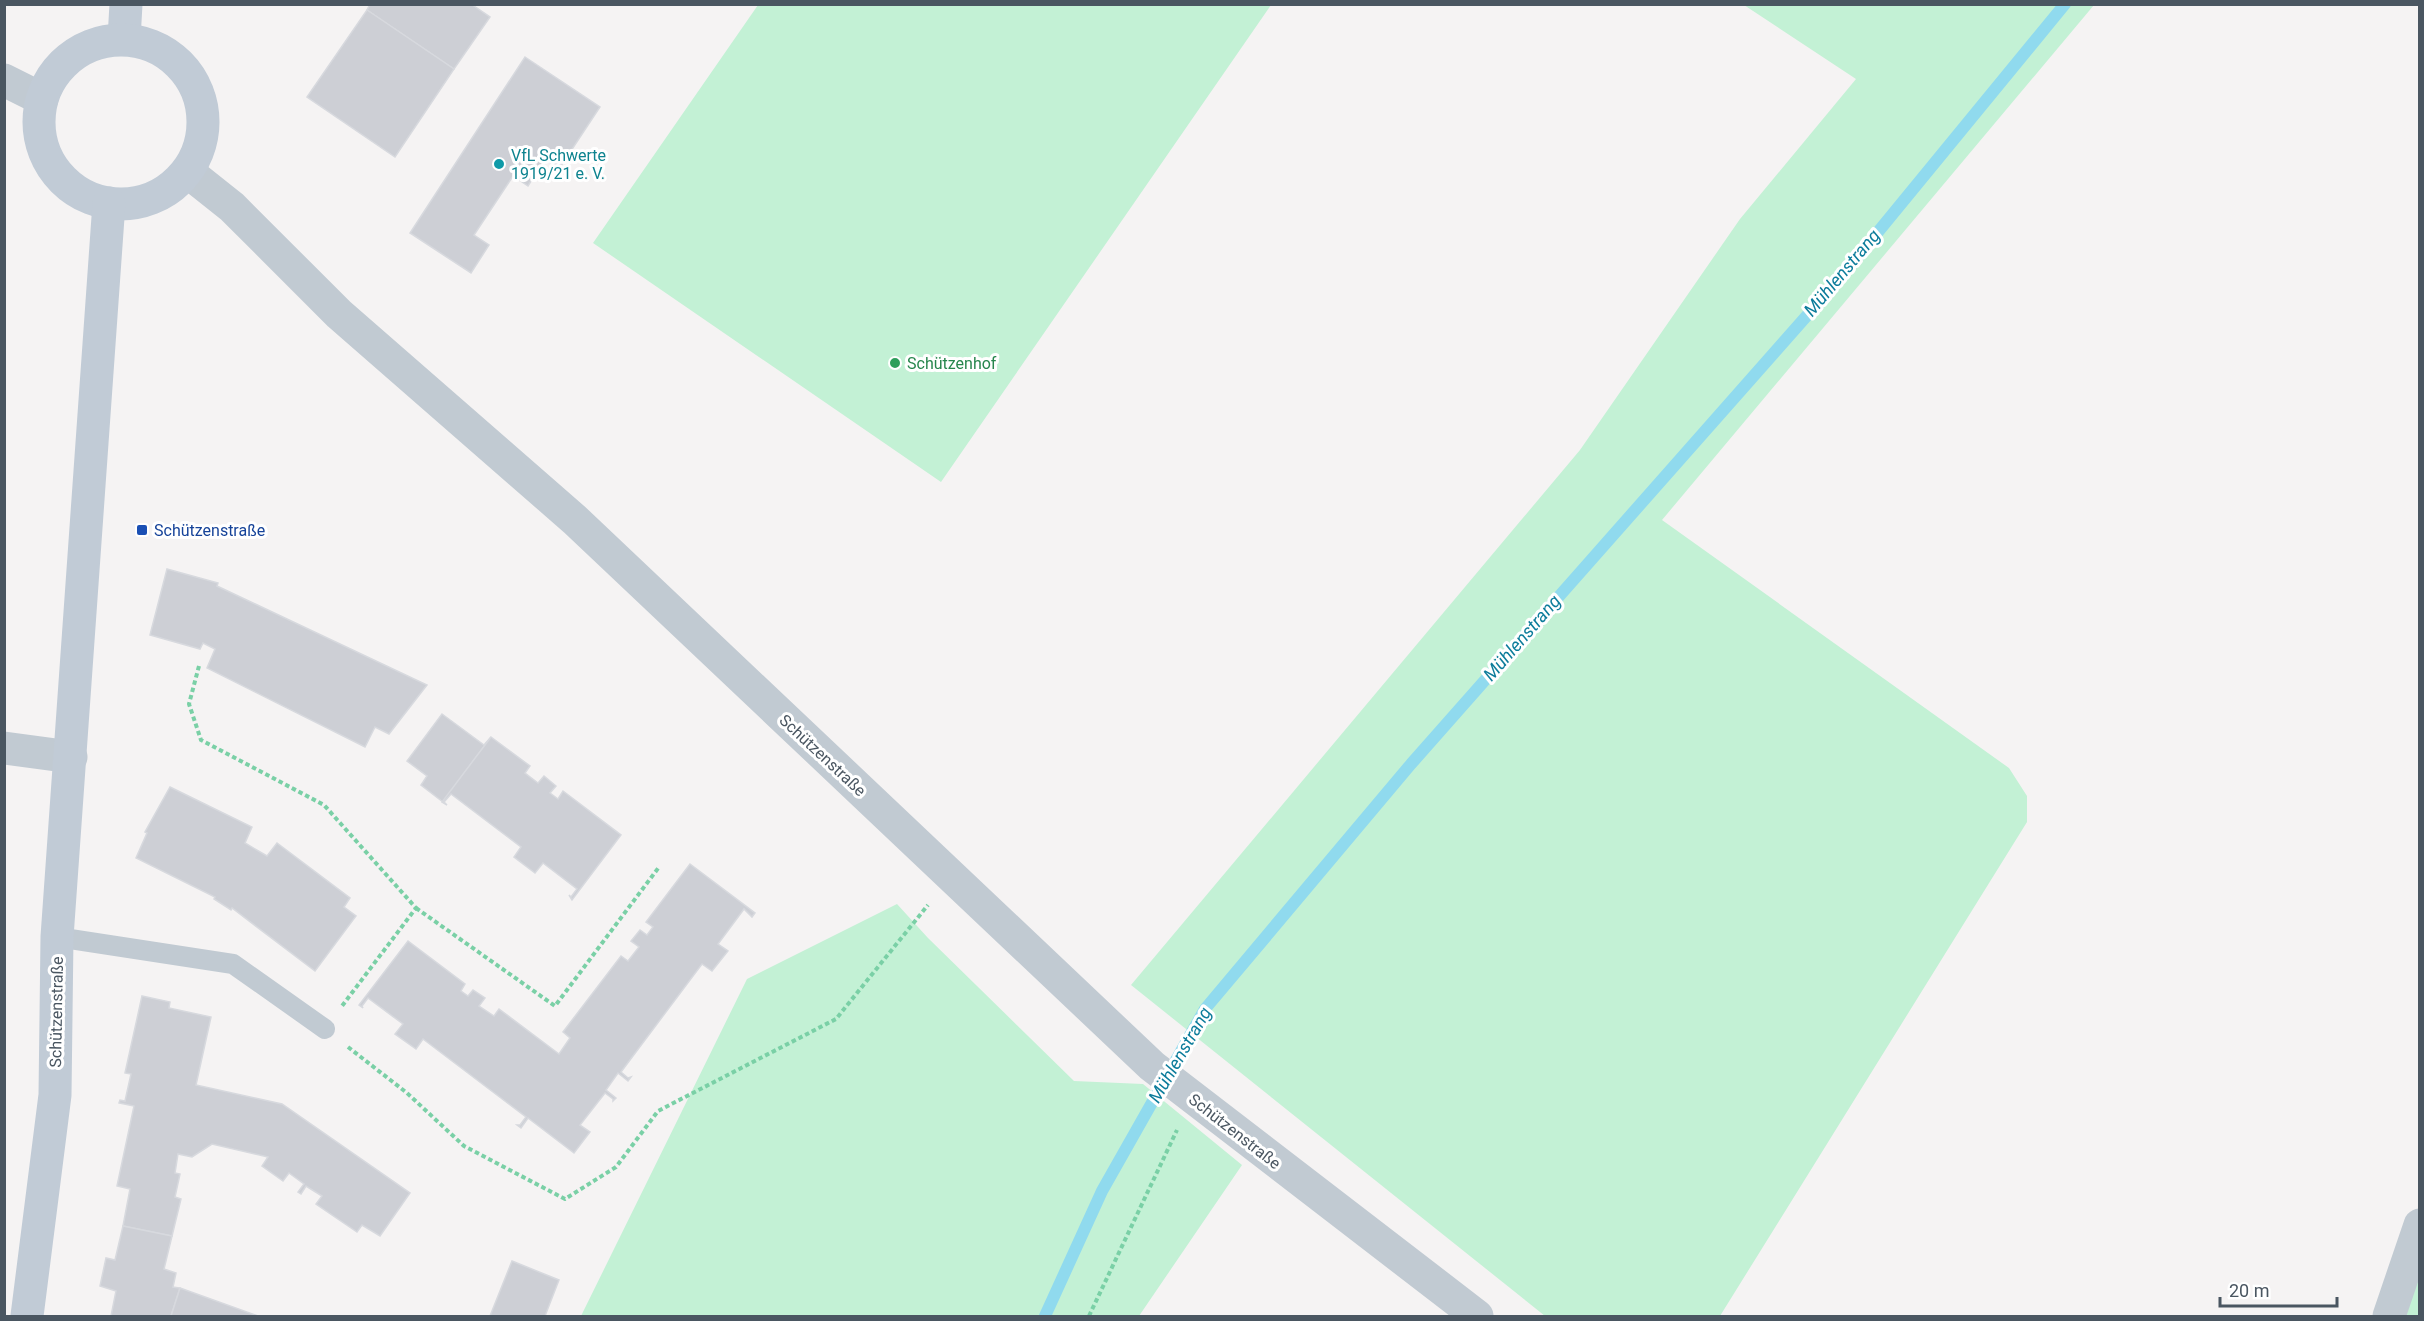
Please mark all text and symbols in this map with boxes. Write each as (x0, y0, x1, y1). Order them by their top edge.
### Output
place label: VfL Schwerte 1919/21 e. V. (511, 146, 606, 183)
marker: VfL Schwerte 1919/21 e. V. (492, 157, 506, 171)
water label: Mühlenstrang (1799, 225, 1884, 320)
place label: Schützenhof (907, 354, 997, 373)
marker: Schützenhof (888, 356, 902, 370)
place label: Schützenstraße (154, 521, 265, 540)
marker: Schützenstraße (135, 523, 149, 537)
water label: Mühlenstrang (1479, 590, 1565, 685)
street label: Schützenstraße (776, 711, 870, 800)
street label: Schützenstraße (46, 956, 67, 1068)
water label: Mühlenstrang (1144, 1003, 1215, 1106)
street label: Schützenstraße (1185, 1090, 1284, 1173)
scale bar (2220, 1270, 2337, 1308)
text: 20 m (2229, 1280, 2269, 1301)

